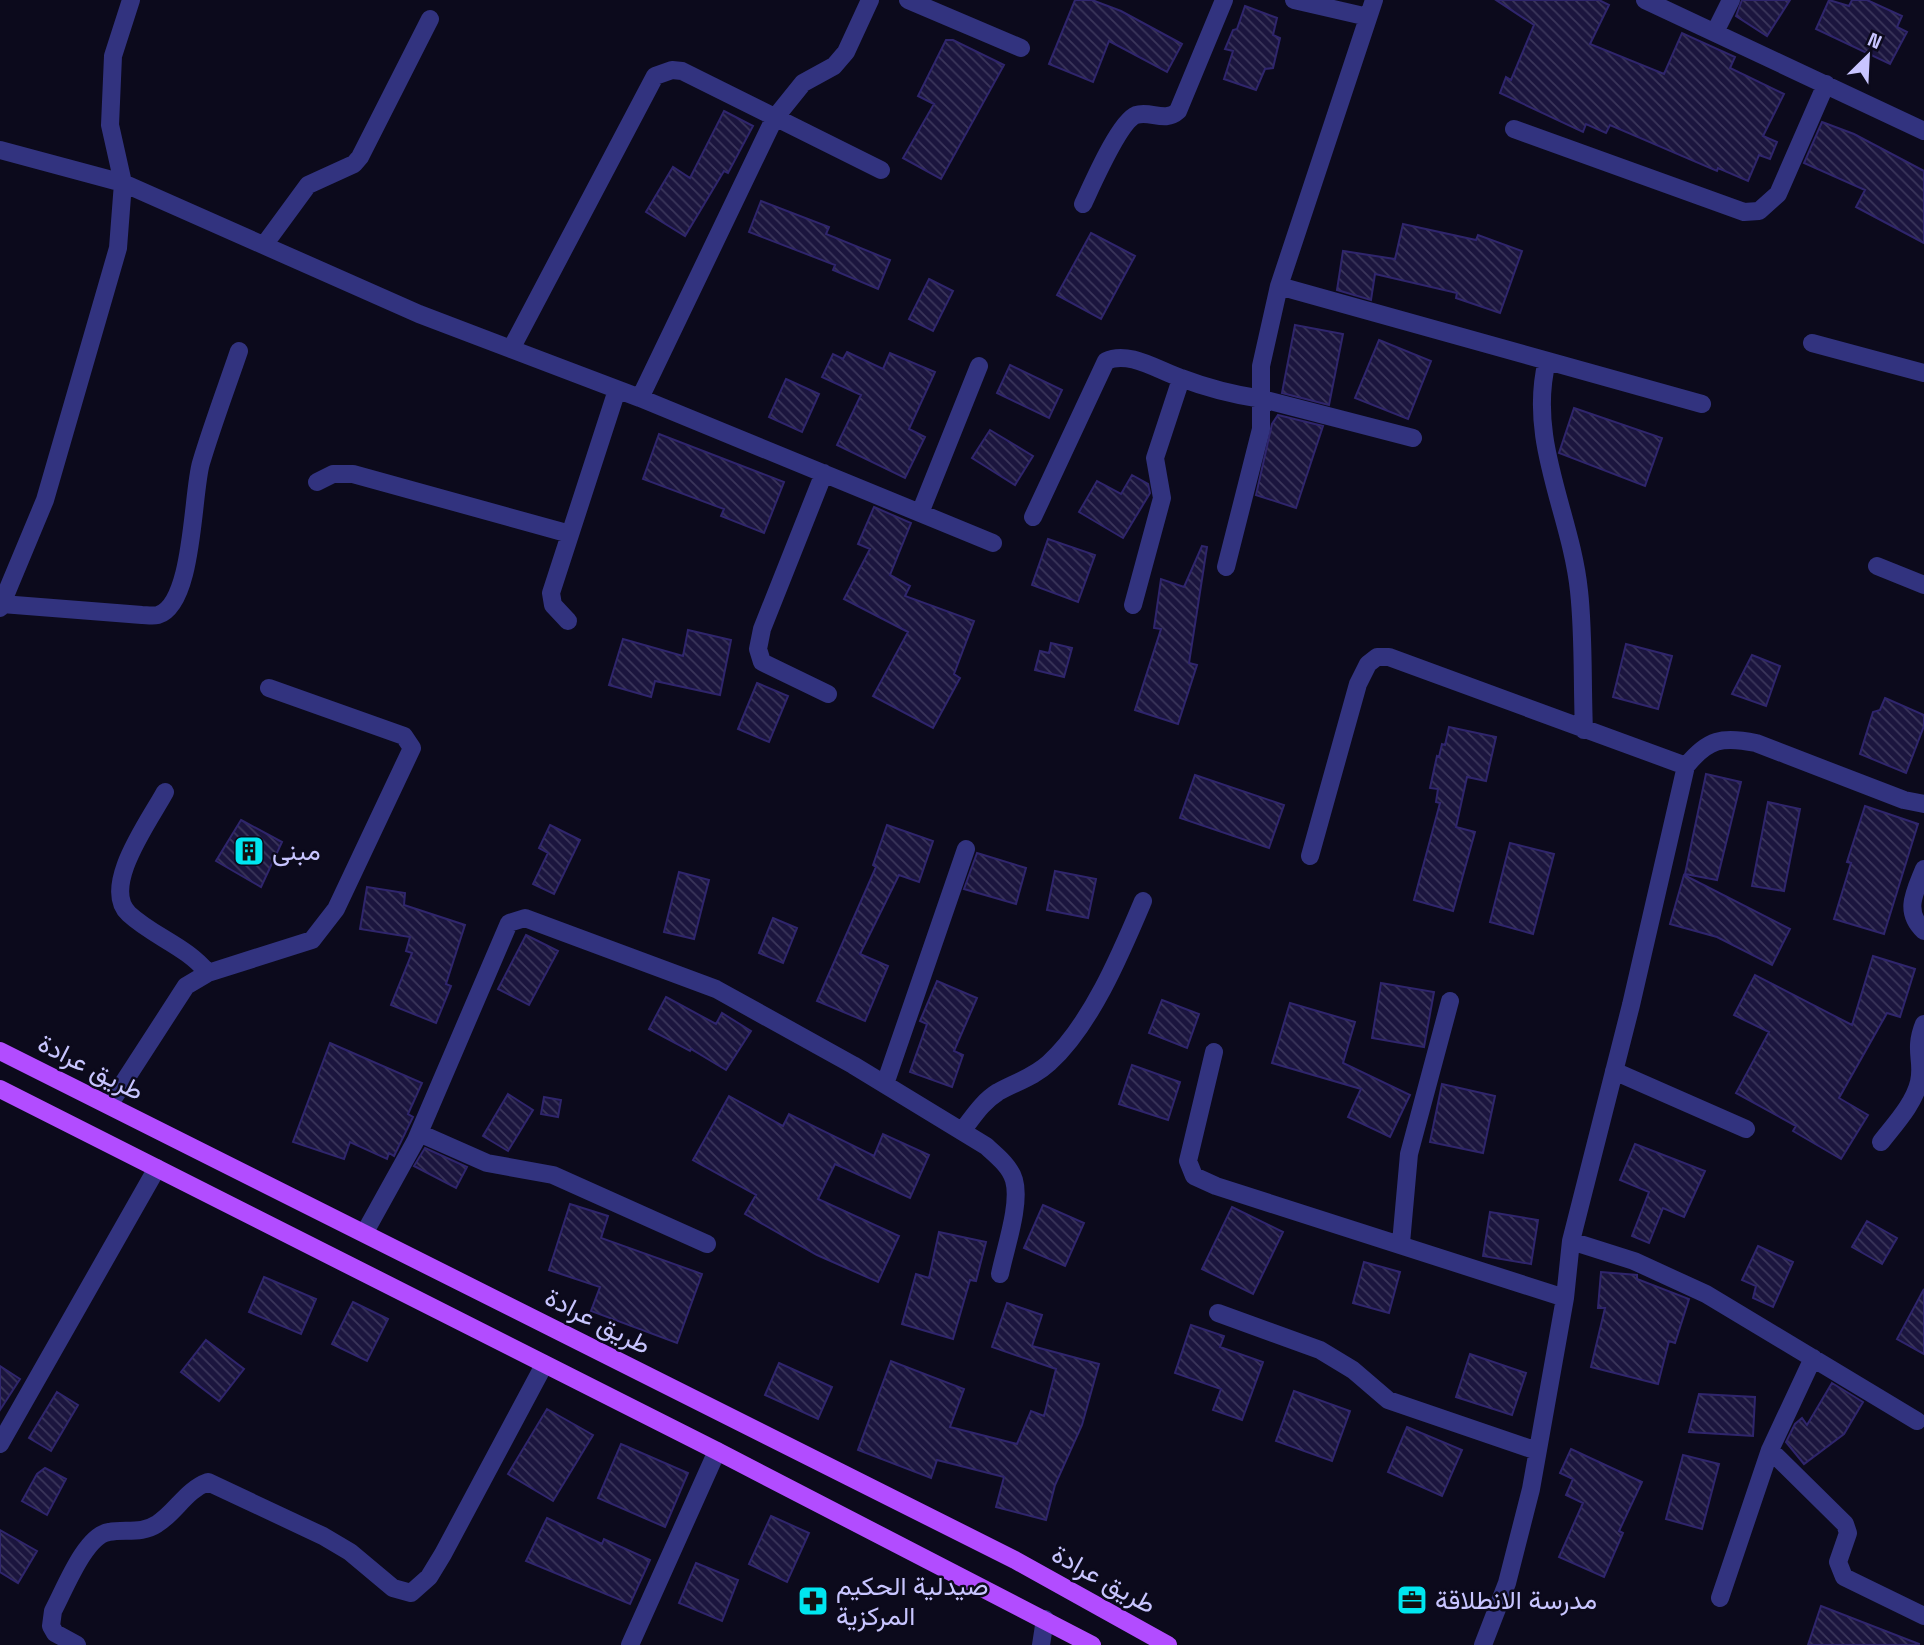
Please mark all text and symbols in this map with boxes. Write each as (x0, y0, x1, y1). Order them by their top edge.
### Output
north arrow (1833, 21, 1903, 91)
text: N (1864, 27, 1886, 55)
building icon: مبنى (232, 834, 266, 868)
place label: مبنى (272, 834, 321, 868)
street label: طريق عرادة (32, 1026, 150, 1108)
street label: طريق عرادة (539, 1280, 657, 1362)
street label: طريق عرادة (1046, 1536, 1162, 1622)
place label: صيدلية الحكيم المركزية (836, 1569, 989, 1633)
office icon: مدرسة الانطلاقة (1395, 1583, 1429, 1617)
place label: مدرسة الانطلاقة (1435, 1583, 1597, 1617)
pharmacy icon: صيدلية الحكيم المركزية (796, 1584, 830, 1618)

